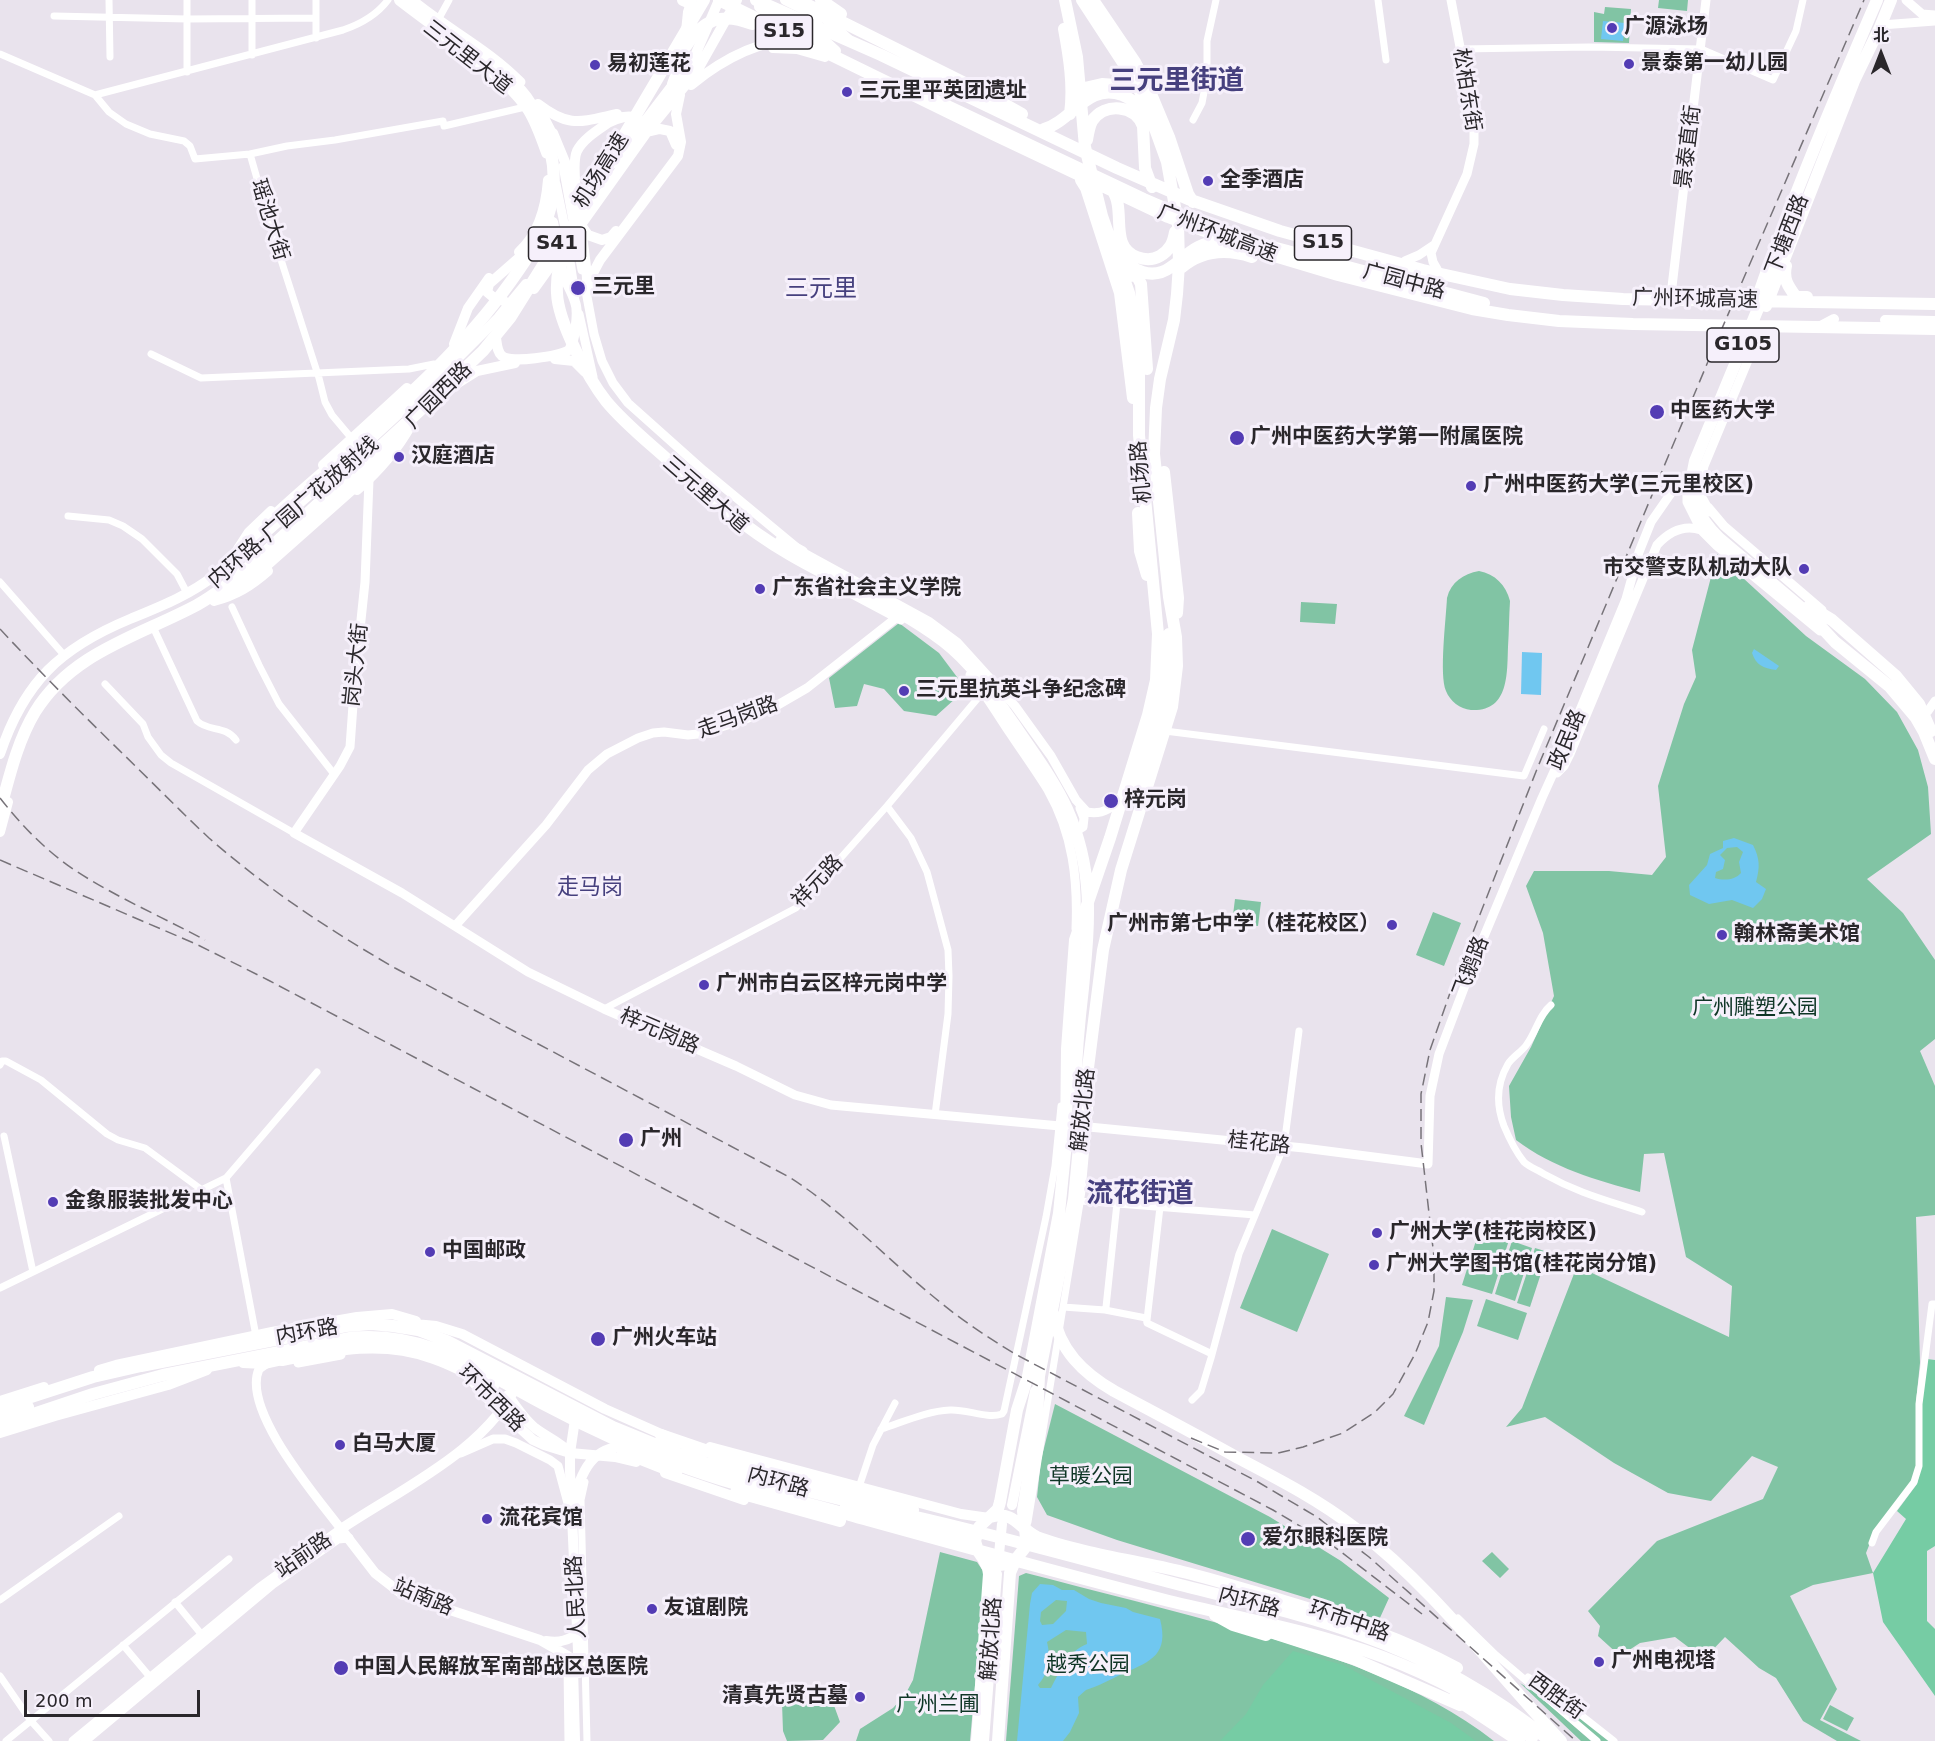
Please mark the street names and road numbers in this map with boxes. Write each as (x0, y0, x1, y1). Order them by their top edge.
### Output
road number: S15 (756, 15, 812, 49)
street label: 三元里大道 (418, 16, 516, 100)
street label: 松柏东街 (1447, 47, 1485, 133)
street label: 景泰直街 (1671, 104, 1707, 190)
street label: 机场高速 (569, 129, 635, 213)
street label: 瑶池大街 (245, 176, 293, 264)
street label: 下塘西路 (1761, 191, 1815, 279)
street label: 广州环城高速 (1154, 200, 1280, 268)
road number: S15 (1294, 226, 1352, 260)
road number: S41 (528, 227, 586, 261)
street label: 广园中路 (1360, 259, 1448, 305)
street label: 广州环城高速 (1632, 286, 1758, 314)
road number: G105 (1707, 328, 1779, 362)
street label: 广园西路 (400, 357, 478, 435)
street label: 内环路-广园广花放射线 (204, 432, 384, 594)
street label: 机场路 (1127, 440, 1157, 504)
street label: 三元里大道 (657, 451, 753, 539)
street label: 岗头大街 (340, 622, 374, 708)
street label: 走马岗路 (694, 692, 782, 744)
street label: 政民路 (1544, 706, 1592, 774)
street label: 祥元路 (787, 850, 849, 914)
street label: 飞鹅路 (1449, 933, 1495, 1001)
street label: 梓元岗路 (615, 1004, 703, 1060)
street label: 解放北路 (1067, 1067, 1101, 1153)
street label: 桂花路 (1226, 1128, 1292, 1160)
street label: 内环路 (274, 1315, 340, 1351)
street label: 环市西路 (452, 1360, 530, 1438)
street label: 内环路 (744, 1463, 812, 1503)
street label: 站前路 (271, 1528, 337, 1584)
street label: 人民北路 (562, 1554, 592, 1640)
street label: 站南路 (389, 1574, 457, 1622)
street label: 内环路 (1215, 1583, 1283, 1623)
street label: 解放北路 (977, 1596, 1007, 1682)
street label: 环市中路 (1305, 1596, 1393, 1648)
street label: 西胜街 (1523, 1668, 1589, 1726)

